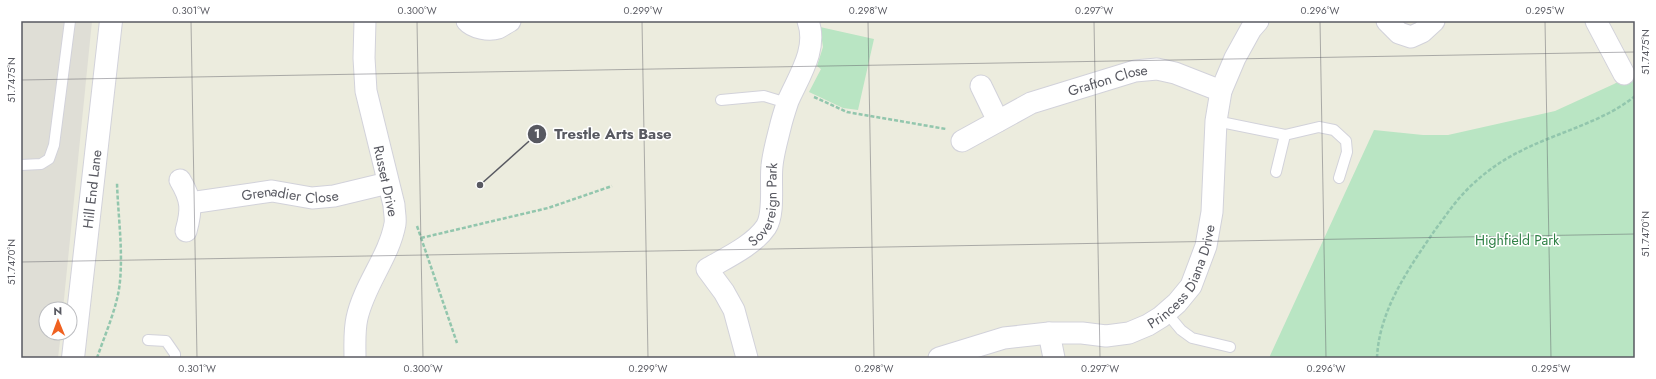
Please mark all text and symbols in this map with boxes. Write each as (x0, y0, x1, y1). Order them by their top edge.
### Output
text: 0.301°W (172, 3, 210, 18)
text: 0.300°W (397, 3, 437, 18)
text: 0.299°W (624, 3, 663, 18)
text: 0.298°W (849, 3, 887, 18)
text: 0.297°W (1075, 3, 1113, 18)
text: 0.296°W (1301, 3, 1340, 18)
text: 0.295°W (1526, 3, 1564, 18)
text: 51.7475°N (1638, 29, 1653, 75)
text: 51.7475°N (4, 57, 19, 103)
street label: Grafton Close (1065, 60, 1148, 101)
callout: Trestle Arts Base (527, 121, 680, 148)
text: Trestle Arts Base (554, 123, 672, 145)
text: 1 (534, 125, 540, 143)
street label: Russet Drive (369, 144, 403, 218)
street label: Hill End Lane (78, 149, 106, 230)
street label: Sovereign Park (744, 161, 782, 251)
street label: Grenadier Close (240, 181, 341, 208)
text: 51.7470°N (1638, 211, 1653, 257)
street label: Princess Diana Drive (1143, 223, 1220, 333)
park label: Highfield Park (1475, 230, 1560, 250)
text: 51.7470°N (4, 239, 19, 285)
north arrow (38, 301, 78, 341)
text: N (53, 303, 62, 319)
text: 0.301°W (178, 361, 216, 376)
text: 0.300°W (403, 361, 443, 376)
text: 0.299°W (629, 361, 668, 376)
text: 0.298°W (855, 361, 893, 376)
text: 0.297°W (1081, 361, 1119, 376)
text: 0.296°W (1307, 361, 1346, 376)
text: 0.295°W (1532, 361, 1570, 376)

